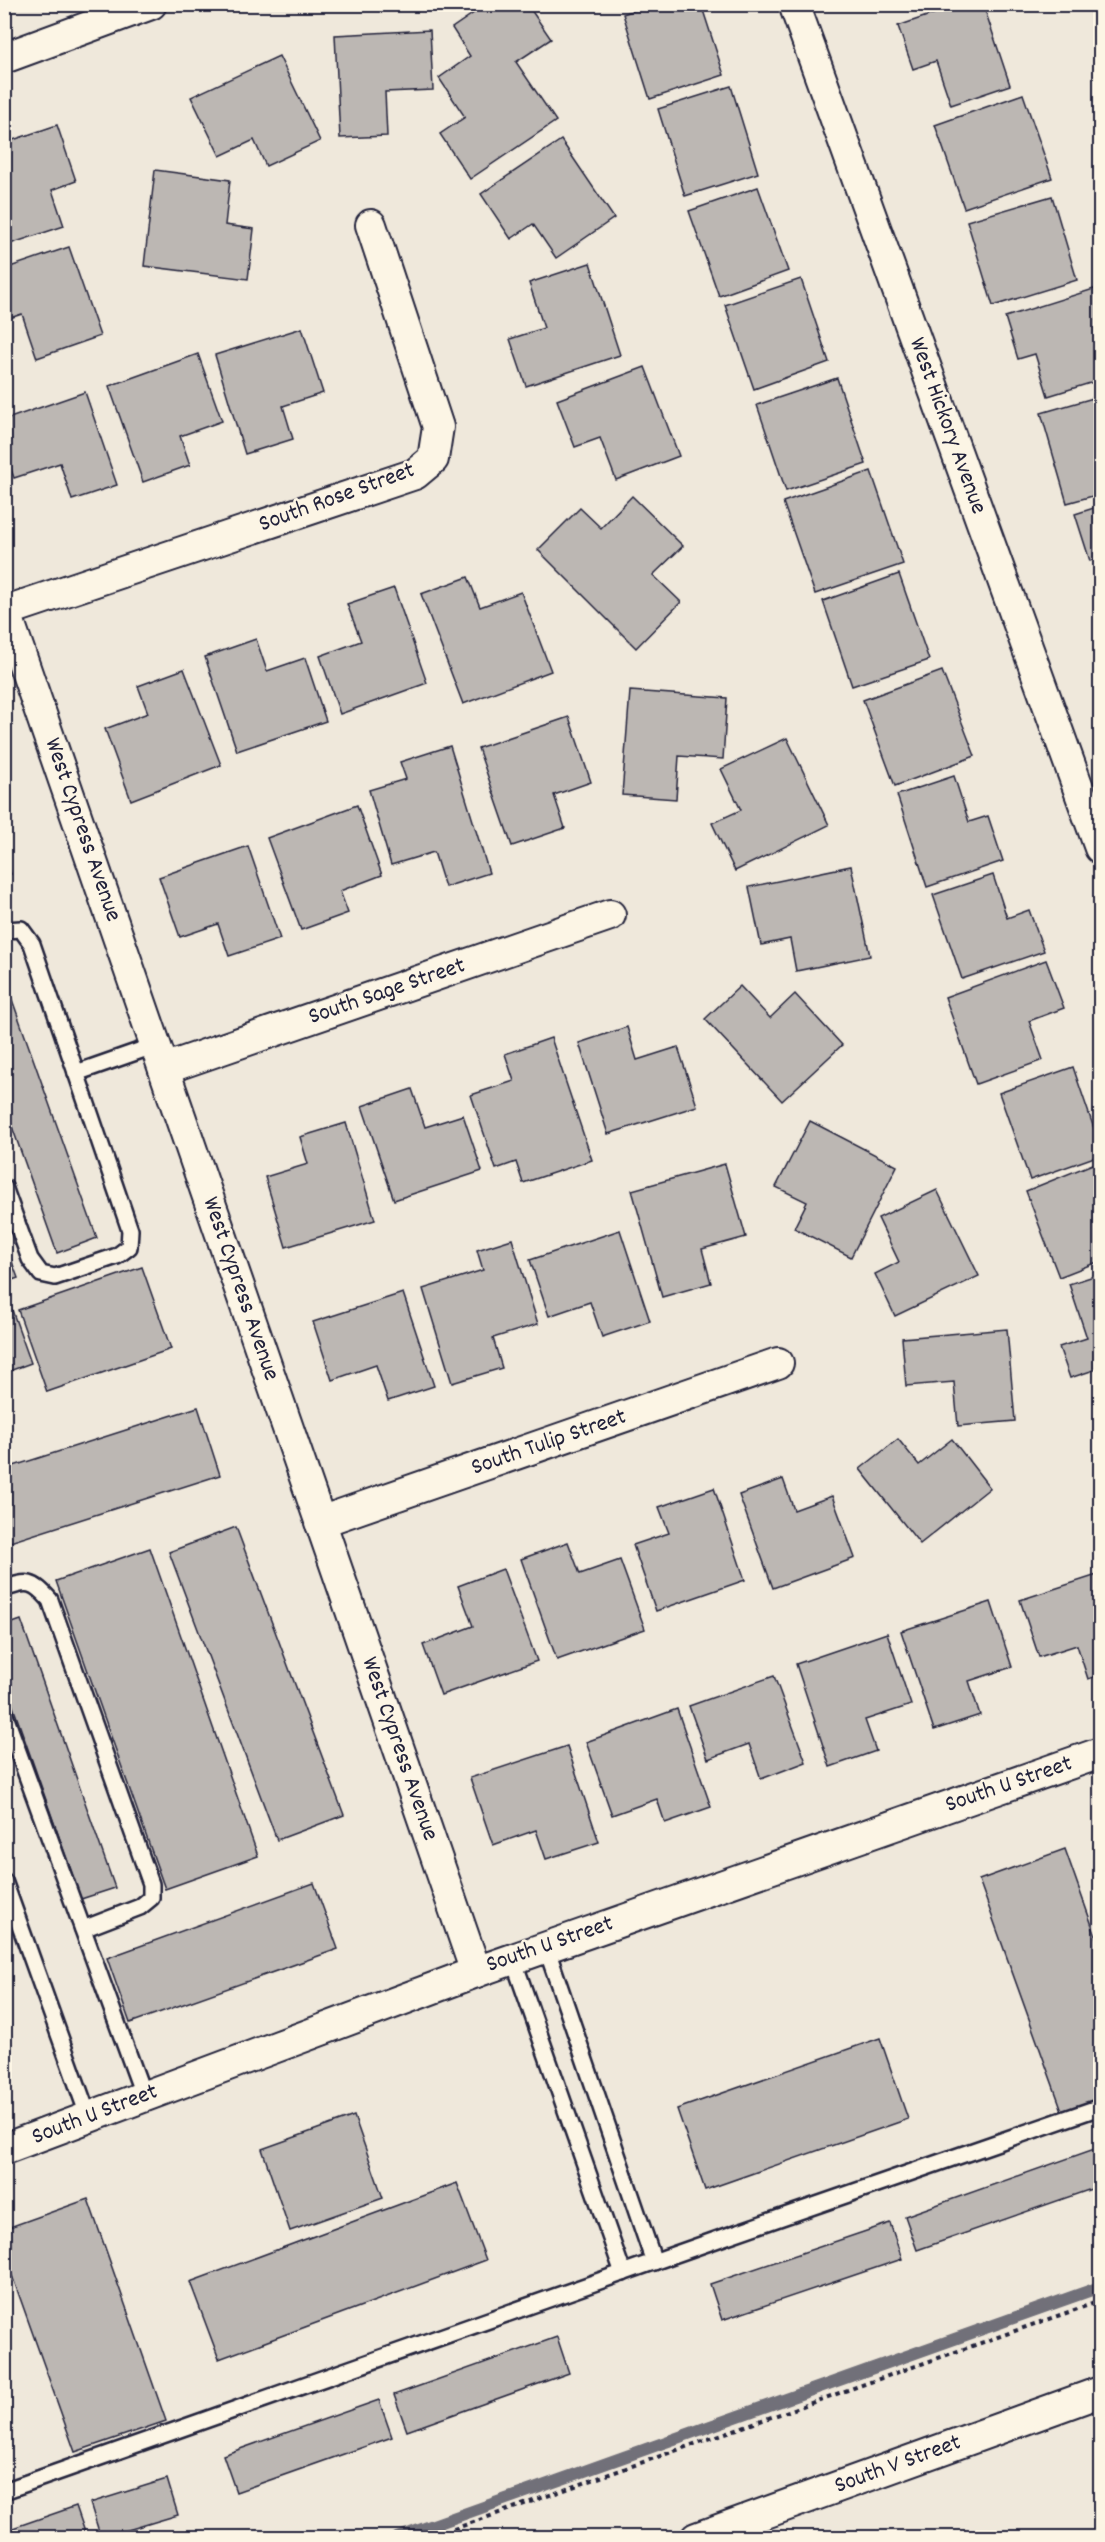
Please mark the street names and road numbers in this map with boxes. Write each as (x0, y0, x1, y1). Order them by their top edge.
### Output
street label: West Hickory Avenue (899, 333, 995, 519)
street label: South Rose Street (254, 454, 420, 542)
street label: West Cypress Avenue (35, 734, 129, 926)
street label: South Sage Street (304, 949, 470, 1035)
street label: West Cypress Avenue (193, 1193, 287, 1385)
street label: South Tulip Street (467, 1401, 631, 1485)
street label: West Cypress Avenue (352, 1653, 446, 1845)
street label: South U Street (941, 1747, 1077, 1823)
street label: South U Street (482, 1907, 618, 1983)
street label: South U Street (27, 2075, 163, 2155)
street label: South V Street (830, 2426, 966, 2504)

